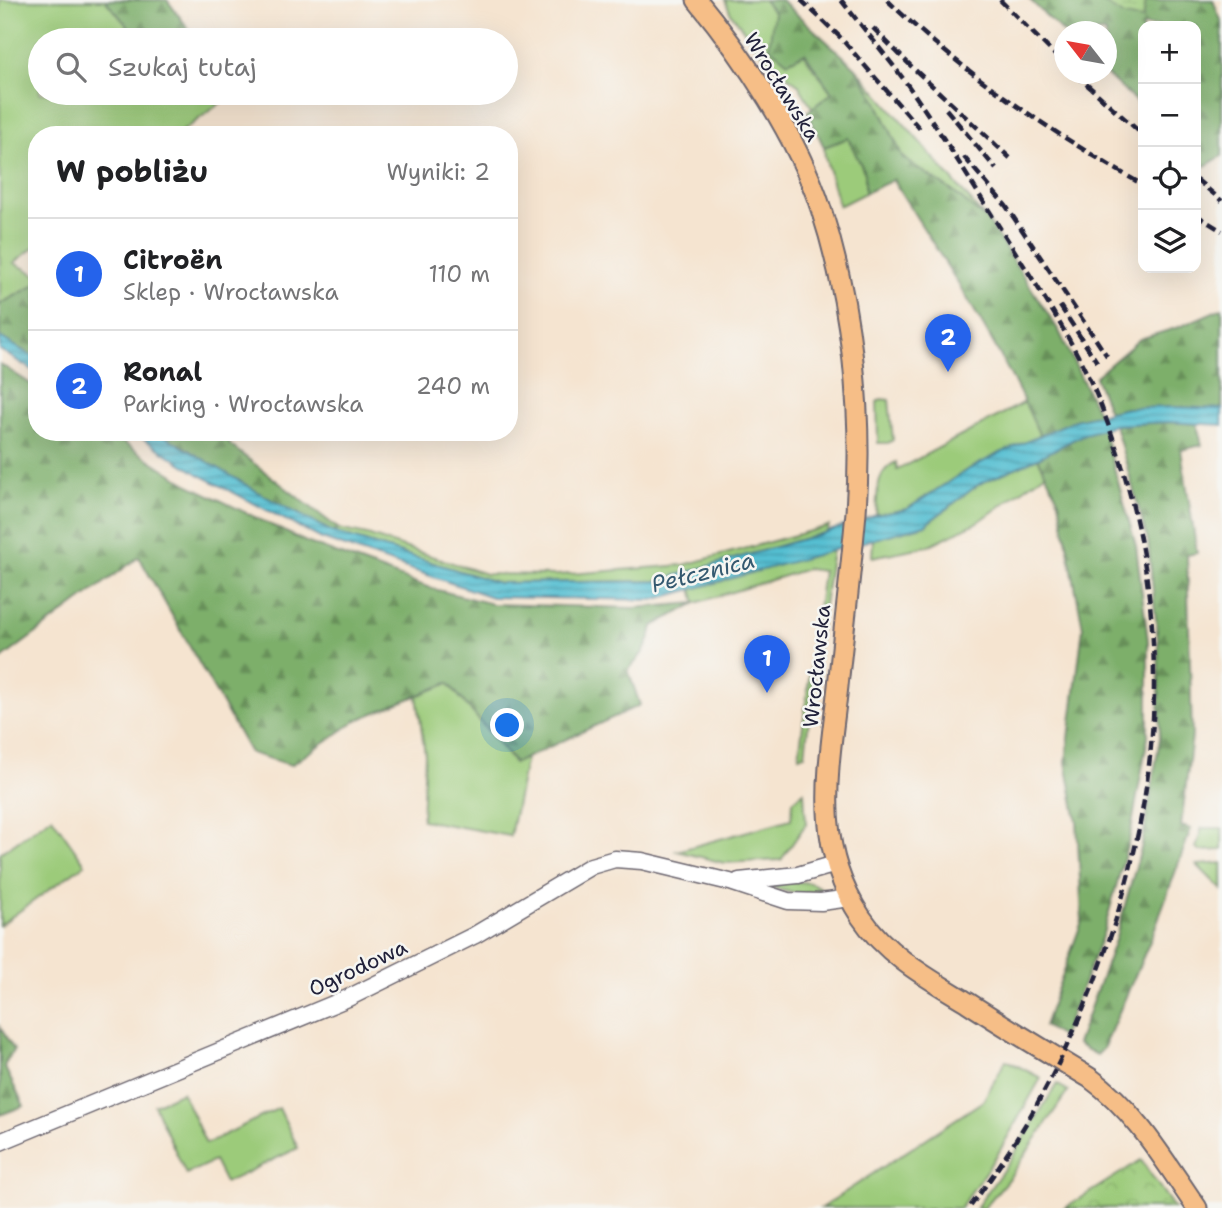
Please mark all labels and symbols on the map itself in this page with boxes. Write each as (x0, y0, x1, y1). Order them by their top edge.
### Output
north arrow (1054, 21, 1117, 84)
street label: Wrocławska (737, 27, 827, 147)
pin: 2 (925, 314, 971, 372)
water label: Pełcznica (648, 545, 758, 599)
street label: Wrocławska (797, 603, 837, 729)
pin: 1 (744, 635, 790, 693)
your location (490, 708, 524, 742)
street label: Ogrodowa (304, 933, 412, 1003)

